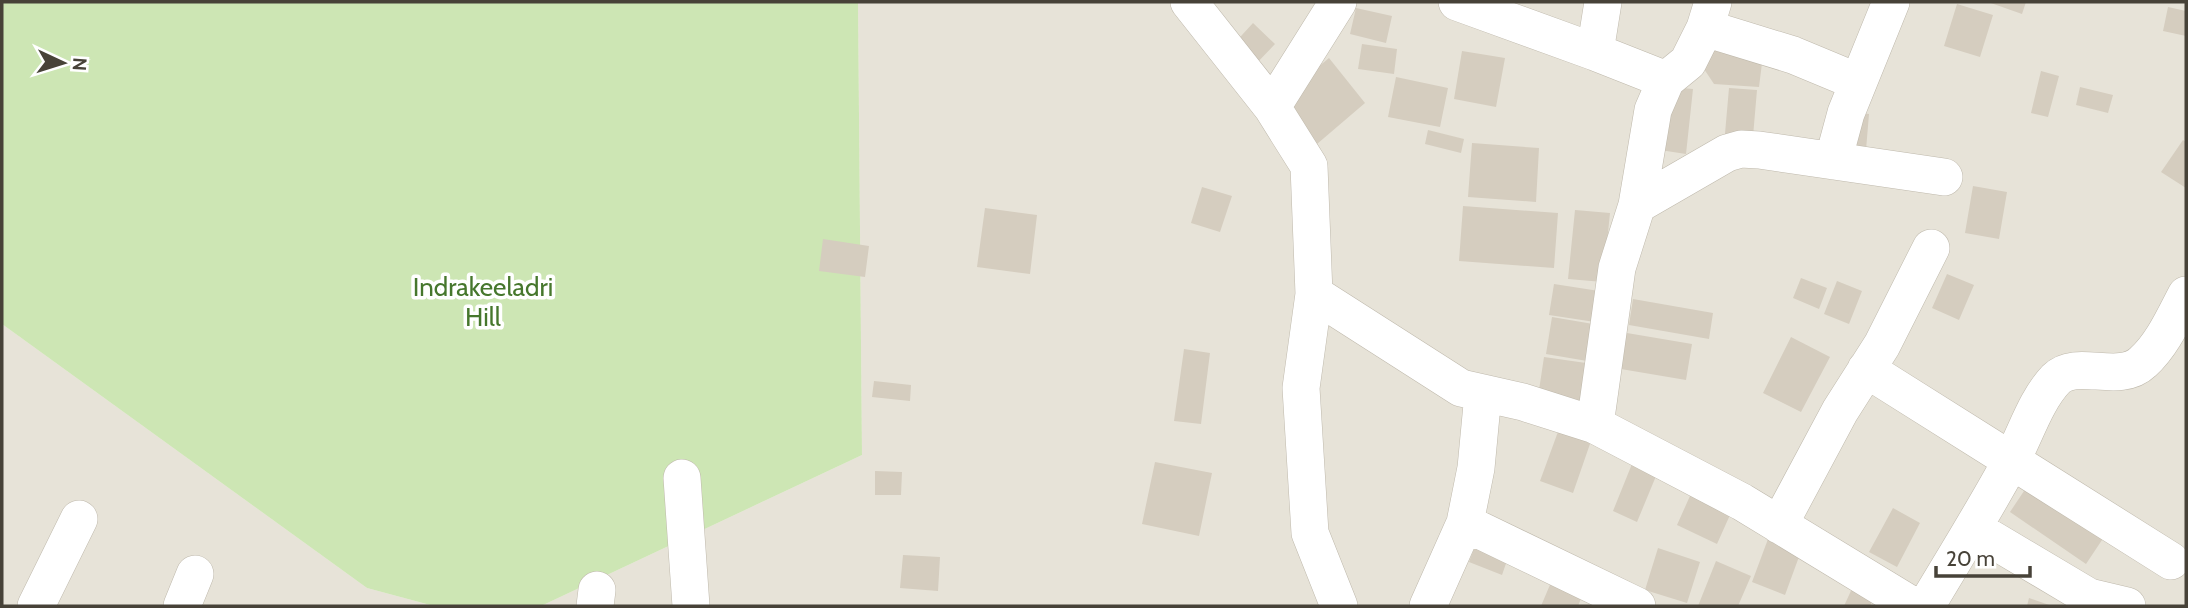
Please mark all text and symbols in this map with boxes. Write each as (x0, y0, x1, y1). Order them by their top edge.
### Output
north arrow (28, 28, 98, 98)
text: N (68, 57, 91, 72)
park label: Indrakeeladri Hill (413, 271, 553, 333)
scale bar (1936, 534, 2030, 578)
text: 20 m (1946, 546, 1995, 571)

